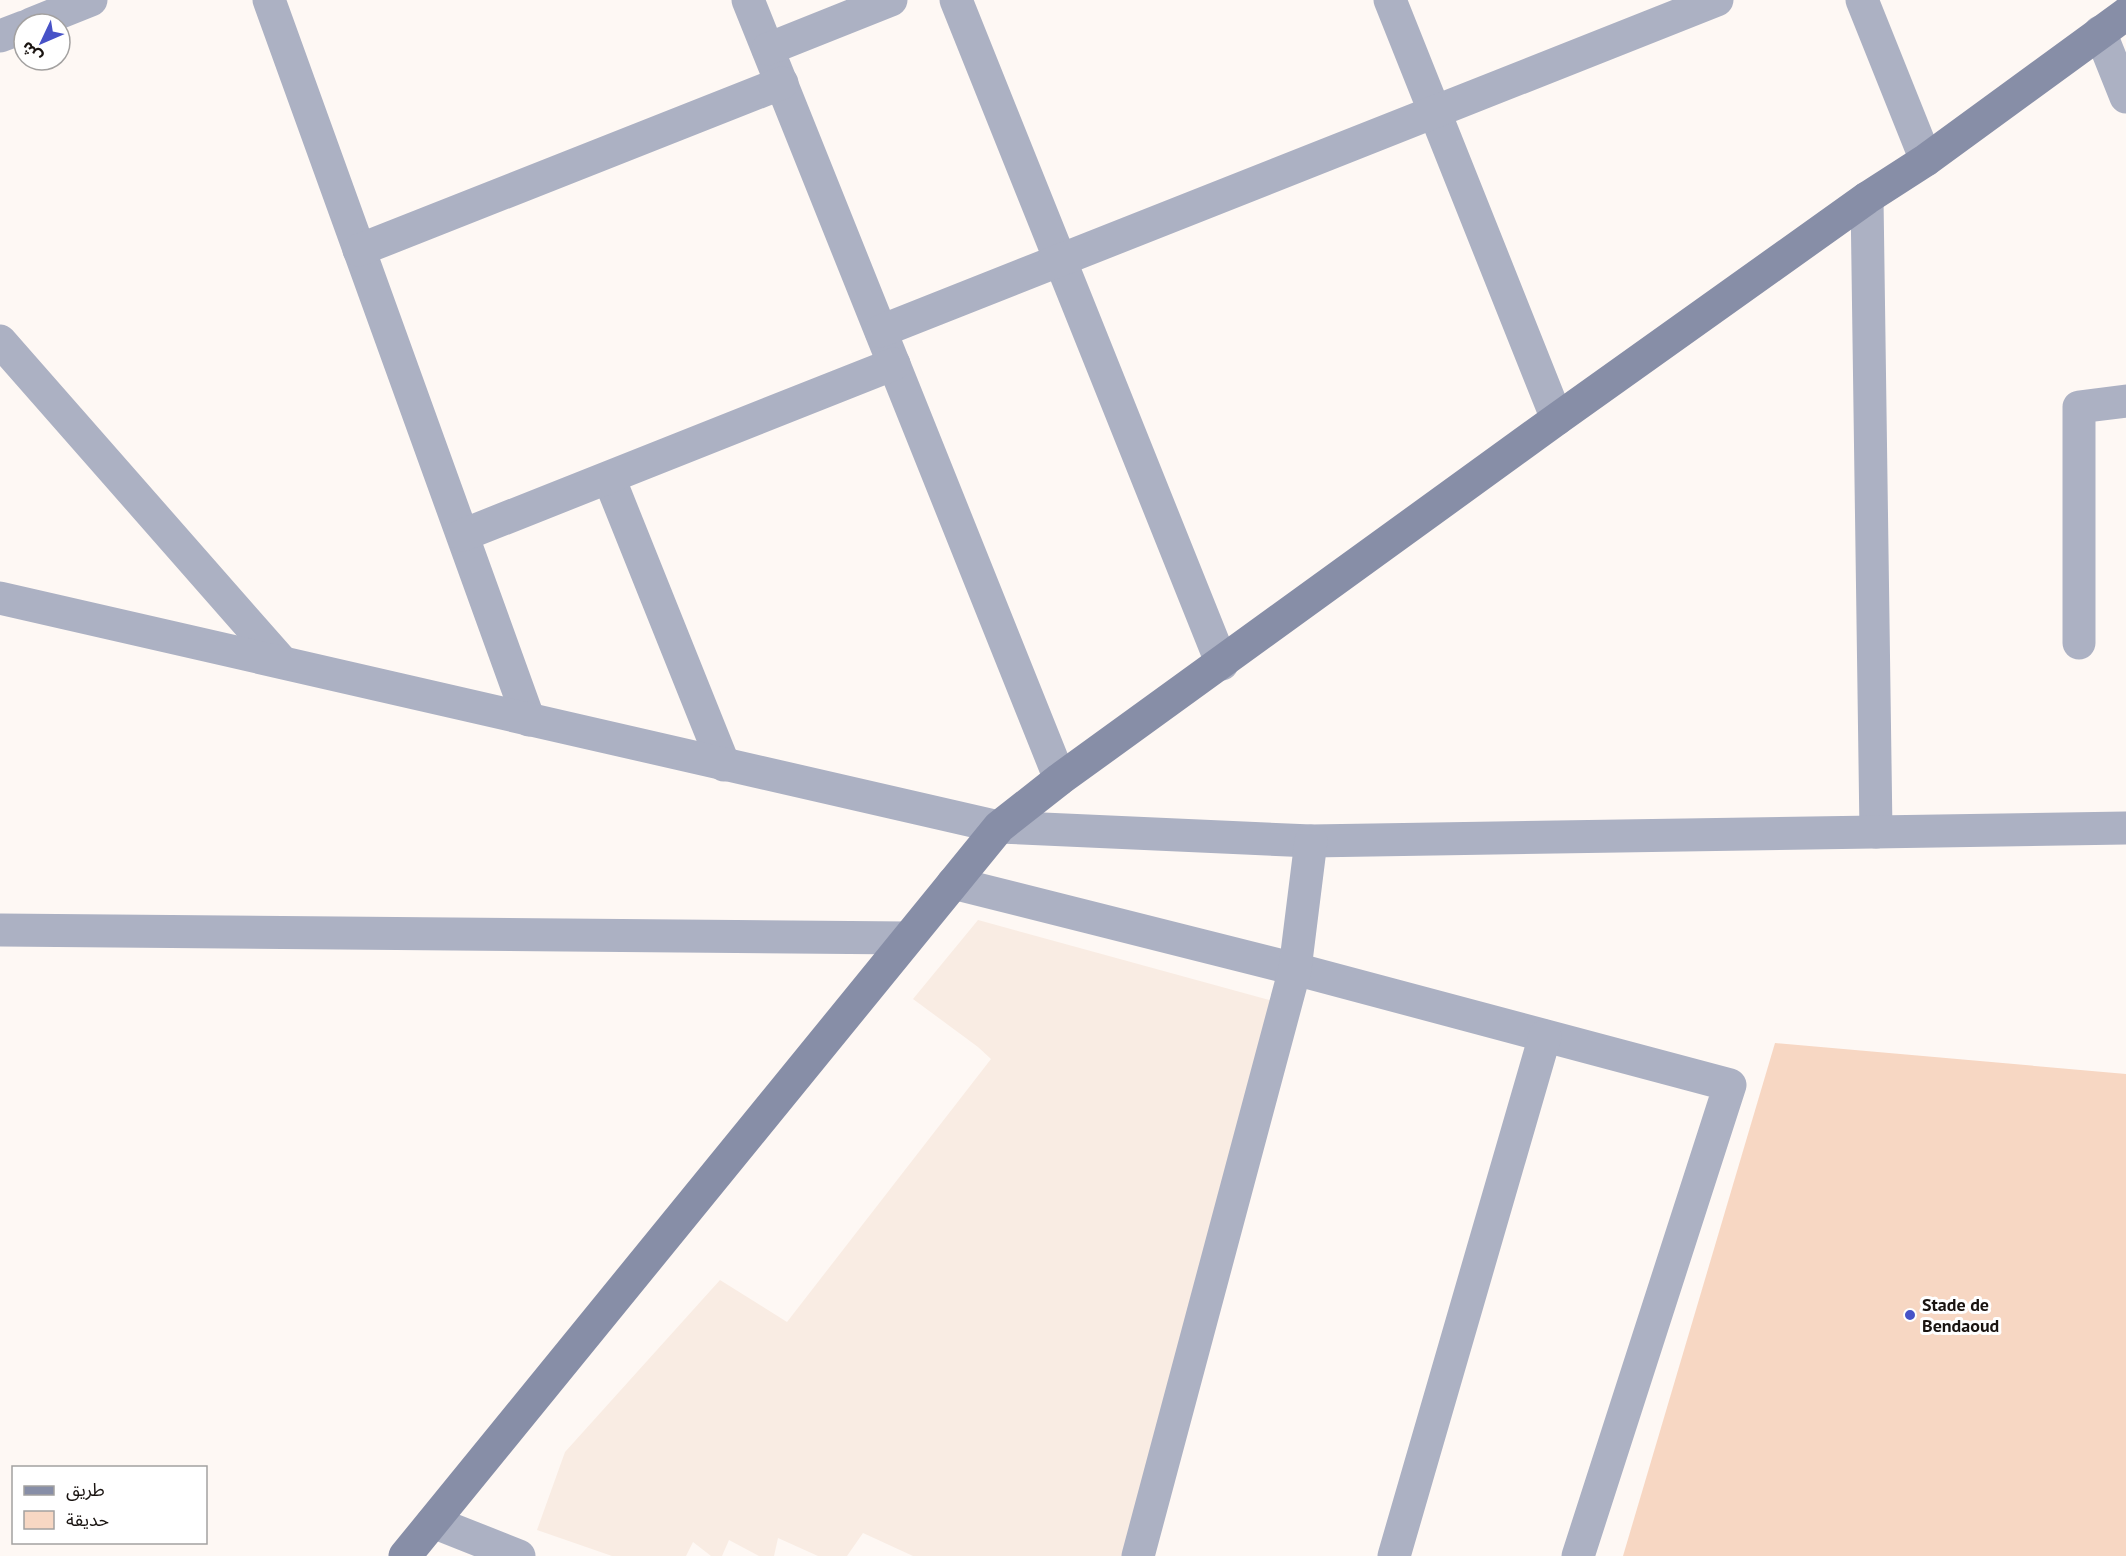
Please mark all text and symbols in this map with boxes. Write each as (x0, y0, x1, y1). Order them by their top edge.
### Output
north arrow (12, 12, 72, 72)
text: ش (16, 38, 46, 67)
place label: Stade de Bendaoud (1922, 1293, 1999, 1337)
marker: Stade de Bendaoud (1903, 1308, 1917, 1322)
legend (12, 1466, 207, 1544)
text: طريق (66, 1478, 105, 1501)
text: حديقة (66, 1508, 109, 1531)

